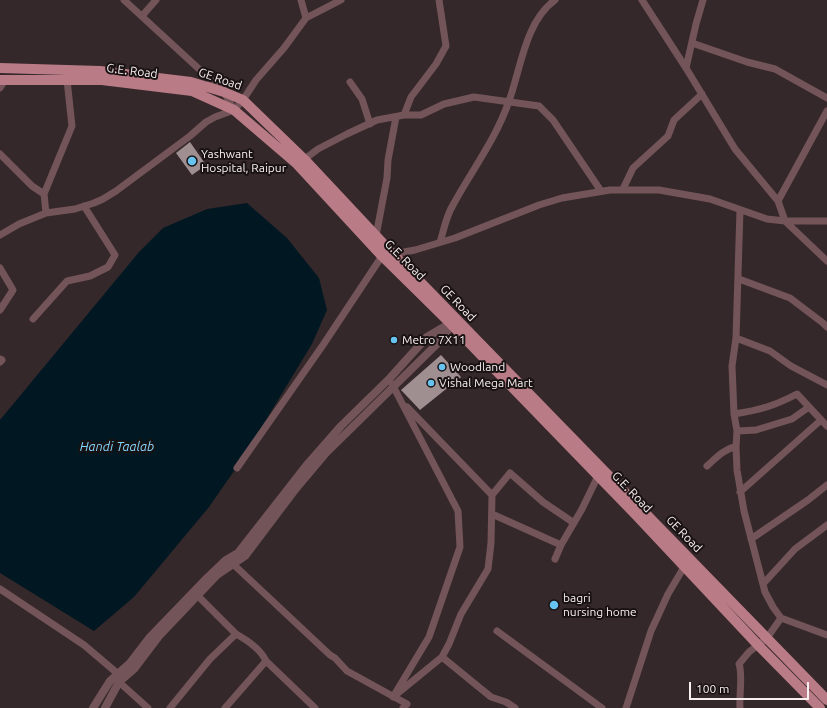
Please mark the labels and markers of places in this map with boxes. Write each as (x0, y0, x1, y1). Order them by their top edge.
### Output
place label: Yashwant Hospital, Raipur (201, 147, 286, 175)
marker: Yashwant Hospital, Raipur (186, 155, 198, 167)
place label: Metro 7X11 (402, 333, 466, 347)
marker: Metro 7X11 (389, 335, 399, 345)
place label: Woodland (450, 360, 505, 374)
marker: Woodland (437, 362, 447, 372)
place label: Vishal Mega Mart (439, 376, 533, 390)
marker: Vishal Mega Mart (426, 378, 436, 388)
place label: bagri nursing home (563, 591, 637, 619)
marker: bagri nursing home (548, 599, 560, 611)

